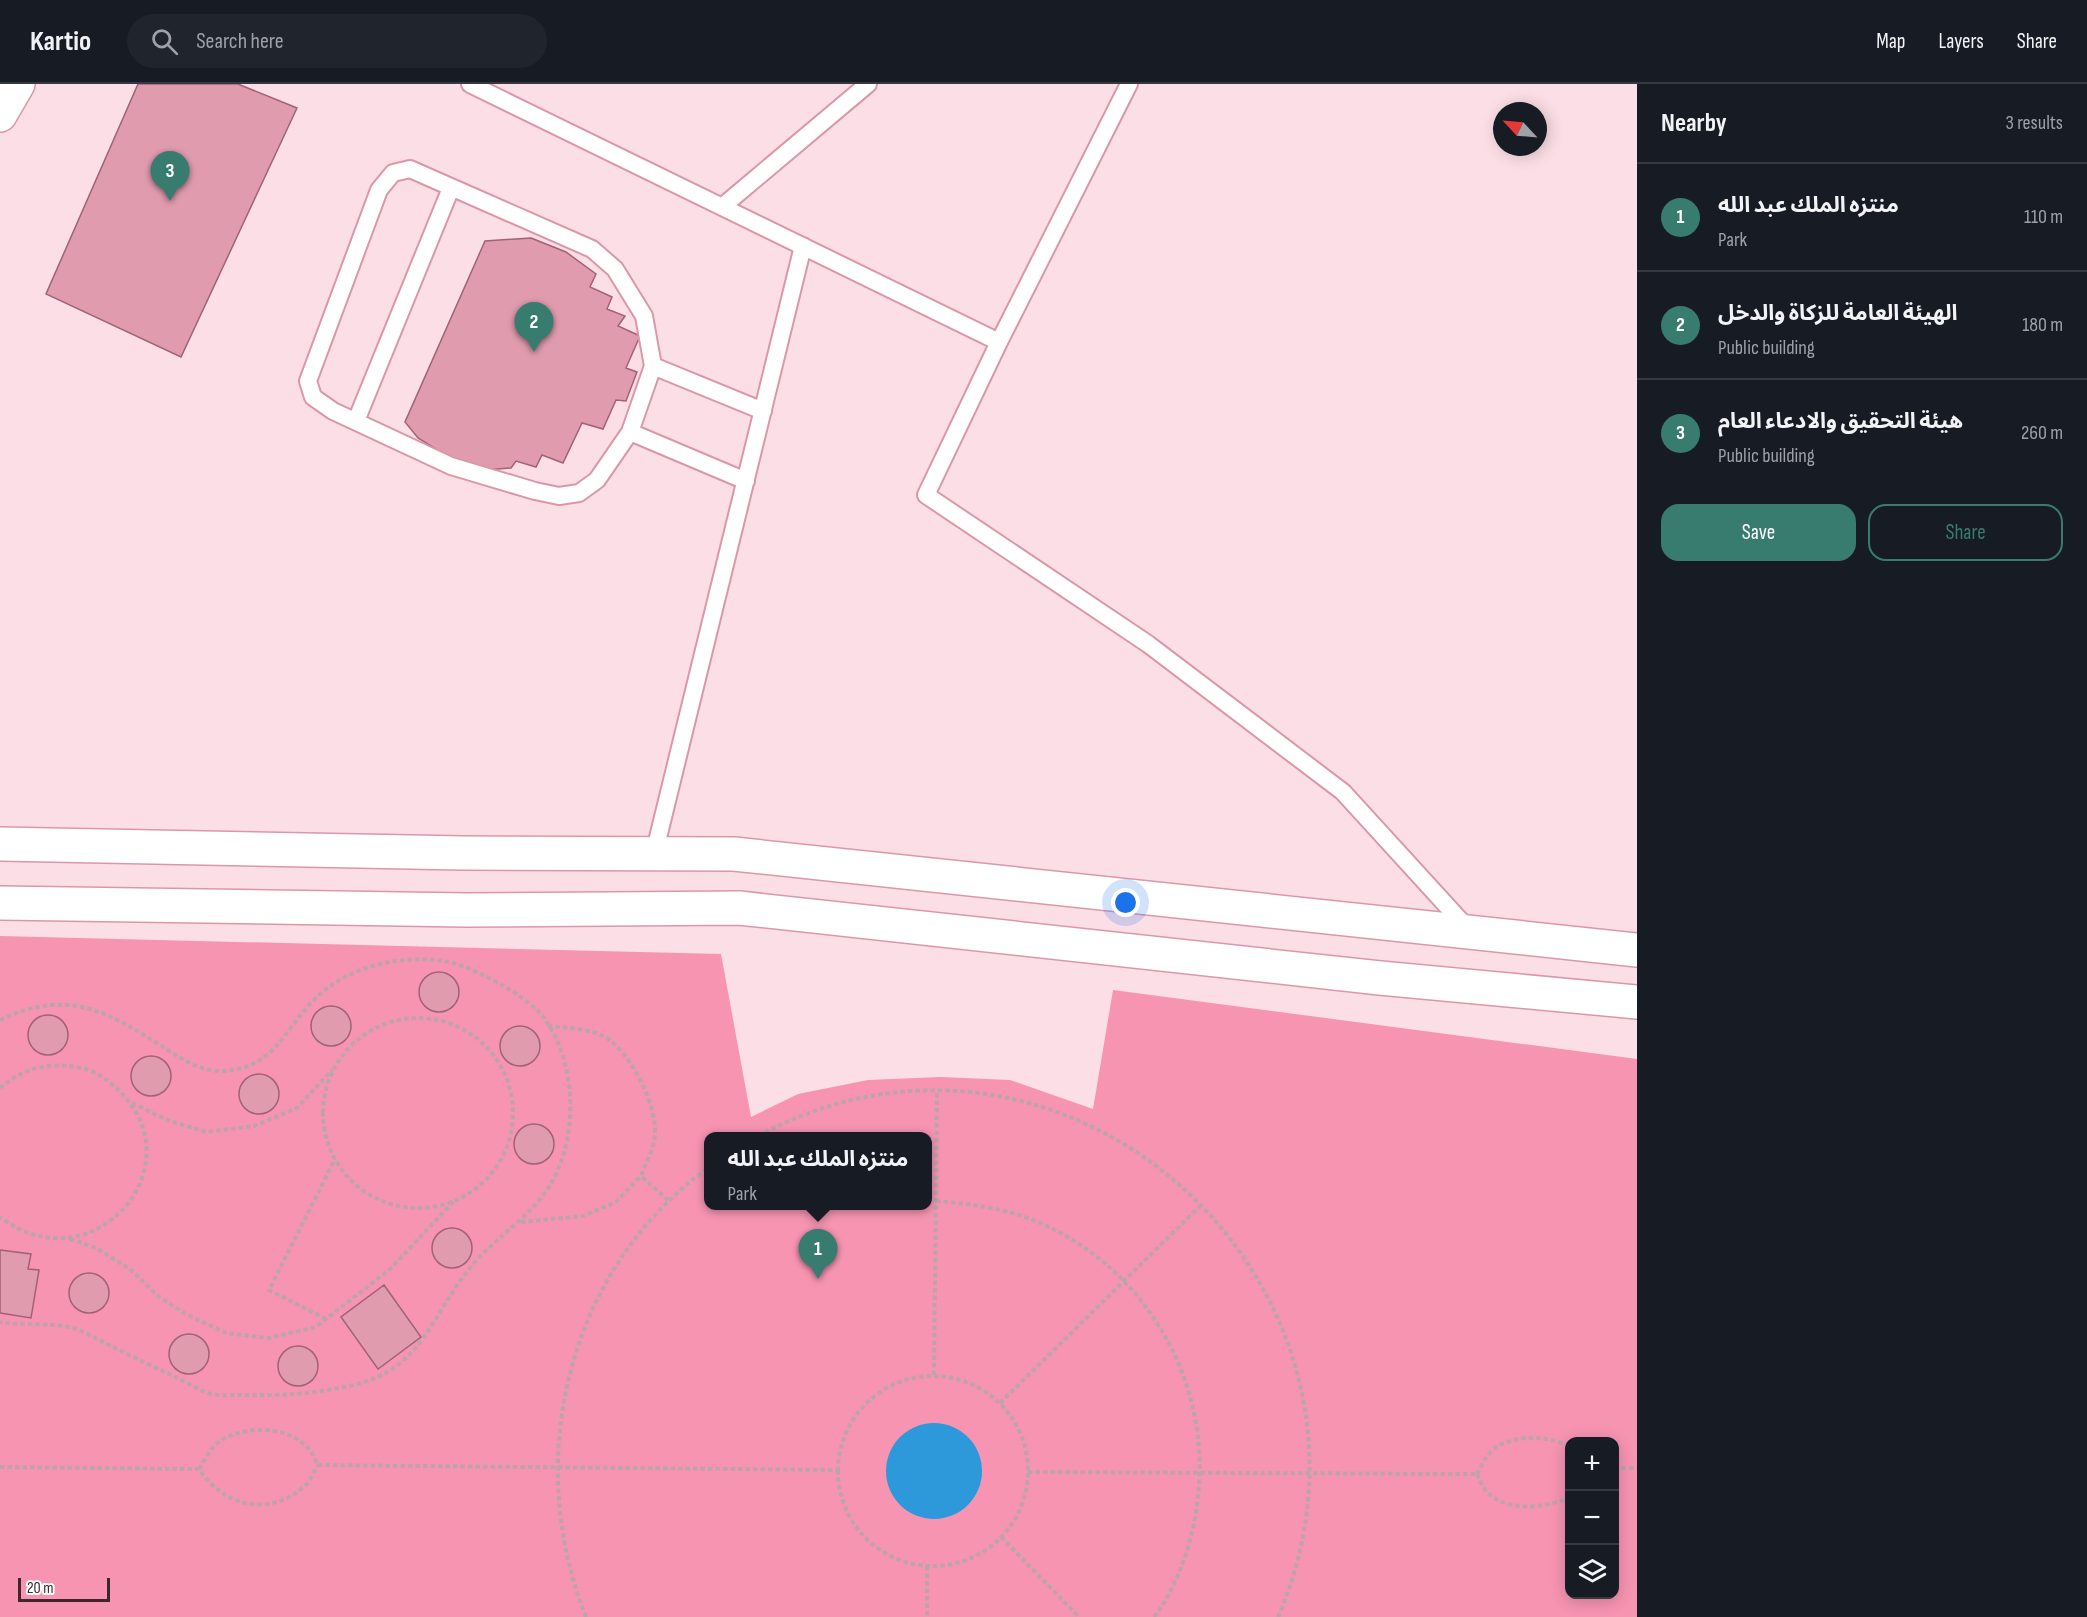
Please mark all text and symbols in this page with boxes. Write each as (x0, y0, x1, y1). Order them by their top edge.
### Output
search box (127, 14, 547, 68)
text: Kartio (30, 25, 91, 58)
icon: search (148, 25, 181, 58)
text: Search here (196, 28, 284, 55)
text: Map (1876, 29, 1905, 54)
text: Layers (1938, 29, 1984, 54)
text: Share (2017, 29, 2057, 54)
north arrow (1493, 102, 1547, 156)
text: Nearby (1661, 108, 1727, 139)
text: 3 results (2006, 111, 2063, 135)
pin: 3 (150, 152, 190, 201)
text: منتزه الملك عبد الله (1718, 192, 1899, 219)
text: 1 (1677, 205, 1684, 229)
text: 110 m (2024, 205, 2063, 229)
text: Park (1718, 228, 1747, 252)
text: الهيئة العامة للزكاة والدخل (1718, 300, 1958, 327)
pin: 2 (514, 302, 554, 352)
text: 2 (1676, 313, 1685, 337)
text: 180 m (2022, 313, 2063, 337)
text: Public building (1718, 336, 1815, 360)
text: هيئة التحقيق والادعاء العام (1718, 408, 1963, 435)
text: 3 (1676, 421, 1685, 445)
text: 260 m (2021, 421, 2063, 445)
text: Public building (1718, 444, 1815, 468)
button: Save (1661, 504, 1856, 561)
button: Share (1868, 504, 2063, 561)
your location (1111, 888, 1140, 917)
popup (704, 1132, 932, 1210)
text: منتزه الملك عبد الله (728, 1146, 908, 1173)
text: Park (728, 1182, 757, 1206)
pin: 1 (798, 1230, 838, 1279)
map controls (1565, 1437, 1619, 1599)
button: + (1565, 1437, 1619, 1491)
button: − (1565, 1491, 1619, 1545)
button: layers (1565, 1545, 1619, 1599)
scale bar (18, 1575, 110, 1602)
text: 20 m (27, 1579, 54, 1598)

